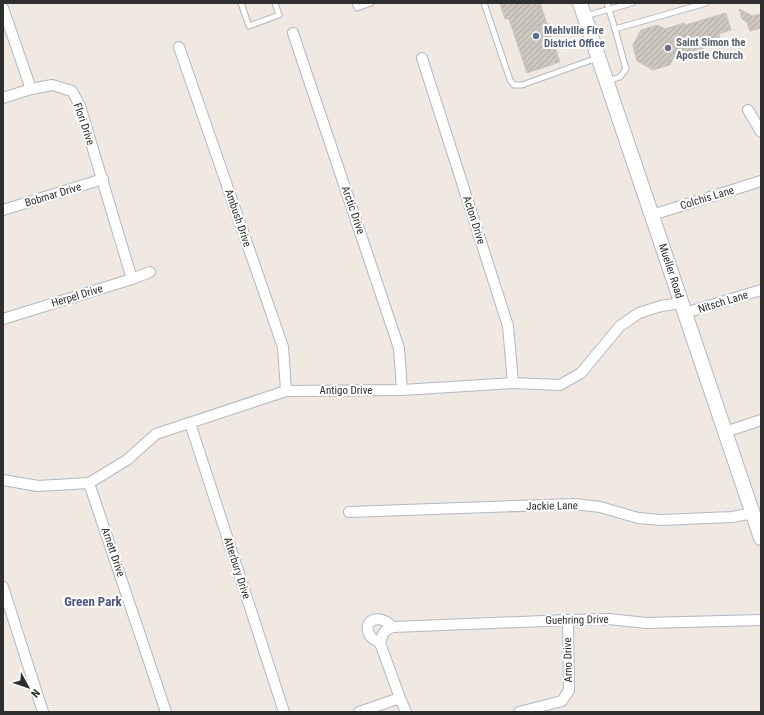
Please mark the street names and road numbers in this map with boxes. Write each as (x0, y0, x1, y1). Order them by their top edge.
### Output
street label: Flori Drive (71, 101, 97, 147)
street label: Bobmar Drive (23, 180, 83, 210)
street label: Arctic Drive (339, 184, 367, 236)
street label: Colchis Lane (678, 184, 736, 212)
street label: Ambush Drive (222, 187, 254, 249)
street label: Acton Drive (460, 194, 488, 246)
street label: Mueller Road (656, 242, 686, 300)
street label: Herpel Drive (50, 282, 104, 310)
street label: Nitsch Lane (696, 288, 750, 316)
street label: Antigo Drive (320, 384, 372, 397)
street label: Jackie Lane (526, 499, 578, 513)
street label: Arnett Drive (99, 526, 127, 578)
street label: Atterbury Drive (221, 535, 253, 601)
street label: Guehring Drive (545, 613, 609, 627)
street label: Arno Drive (561, 637, 575, 683)

